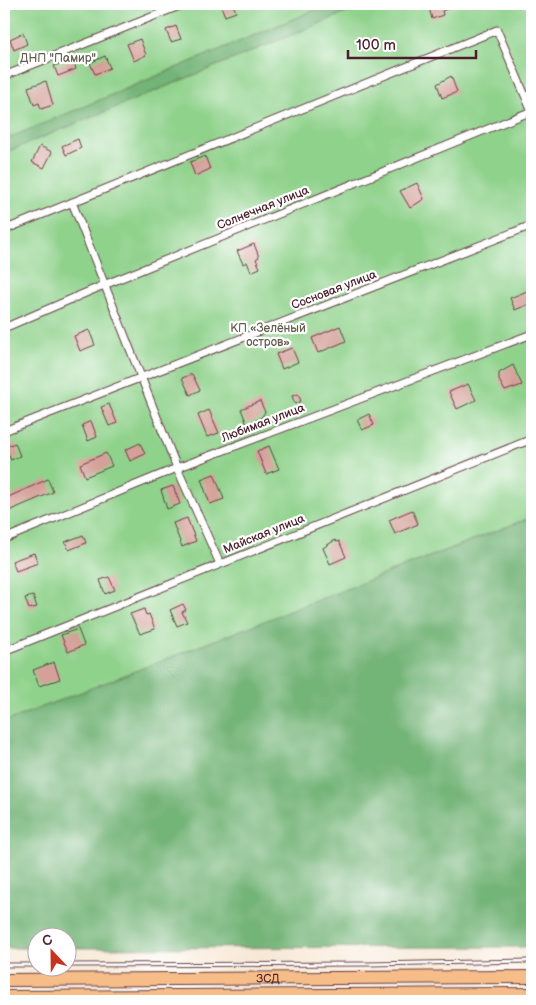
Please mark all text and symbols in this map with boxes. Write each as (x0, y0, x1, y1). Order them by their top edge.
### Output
scale bar (348, 28, 476, 60)
text: 100 m (356, 36, 396, 55)
park label: ДНП "Памир" (20, 51, 96, 66)
street label: Солнечная улица (215, 183, 311, 233)
street label: Сосновая улица (289, 267, 379, 313)
park label: КП «Зелёный остров» (230, 321, 306, 350)
street label: Любимая улица (218, 400, 307, 446)
street label: Майская улица (221, 511, 307, 557)
north arrow (28, 928, 78, 978)
text: С (40, 931, 55, 950)
street label: ЗСД (256, 971, 280, 986)

